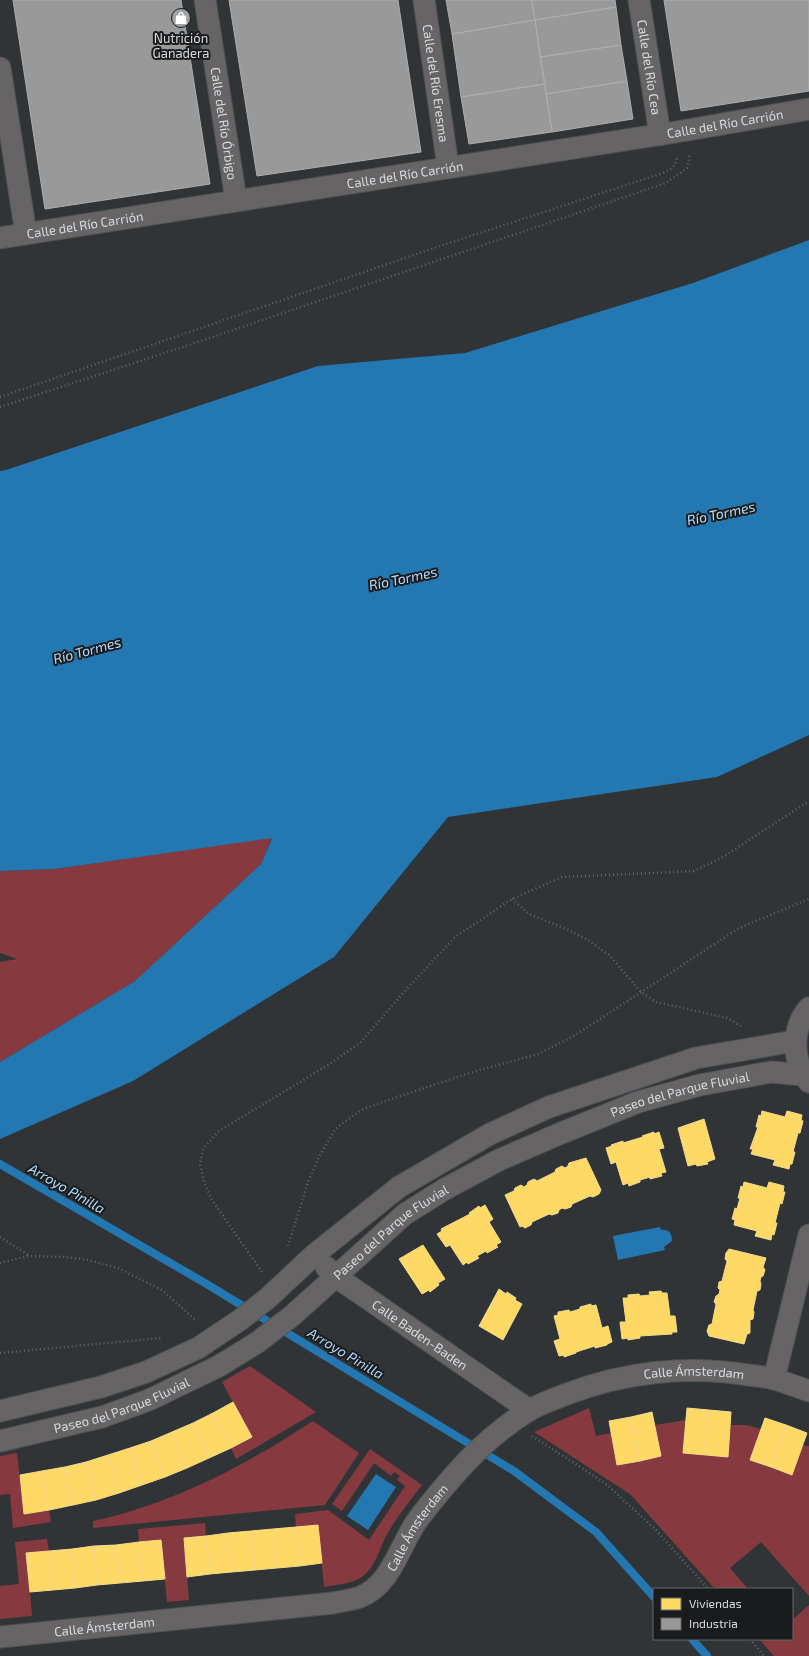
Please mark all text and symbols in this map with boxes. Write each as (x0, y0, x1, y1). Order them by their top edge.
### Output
shop icon: Nutrición Ganadera (170, 7, 192, 29)
street label: Calle del Río Cea (634, 18, 665, 116)
street label: Calle del Río Eresma (420, 23, 452, 143)
place label: Nutrición Ganadera (153, 30, 209, 61)
street label: Calle del Río Órbigo (208, 66, 241, 181)
street label: Calle del Río Carrión (666, 106, 784, 141)
street label: Calle del Río Carrión (346, 157, 465, 192)
street label: Calle del Río Carrión (25, 208, 144, 242)
water label: Río Tormes (685, 497, 757, 529)
water label: Río Tormes (367, 562, 439, 594)
water label: Río Tormes (51, 633, 123, 667)
street label: Paseo del Parque Fluvial (608, 1068, 751, 1120)
water label: Arroyo Pinilla (25, 1159, 108, 1217)
street label: Paseo del Parque Fluvial (330, 1181, 451, 1283)
street label: Calle Baden-Baden (369, 1296, 471, 1373)
water label: Arroyo Pinilla (304, 1323, 387, 1382)
street label: Calle Ámsterdam (643, 1362, 745, 1382)
street label: Paseo del Parque Fluvial (52, 1374, 192, 1436)
street label: Calle Ámsterdam (383, 1481, 451, 1574)
legend (653, 1588, 793, 1640)
text: Viviendas (689, 1596, 742, 1610)
street label: Calle Ámsterdam (53, 1613, 156, 1639)
text: Industria (689, 1616, 738, 1630)

